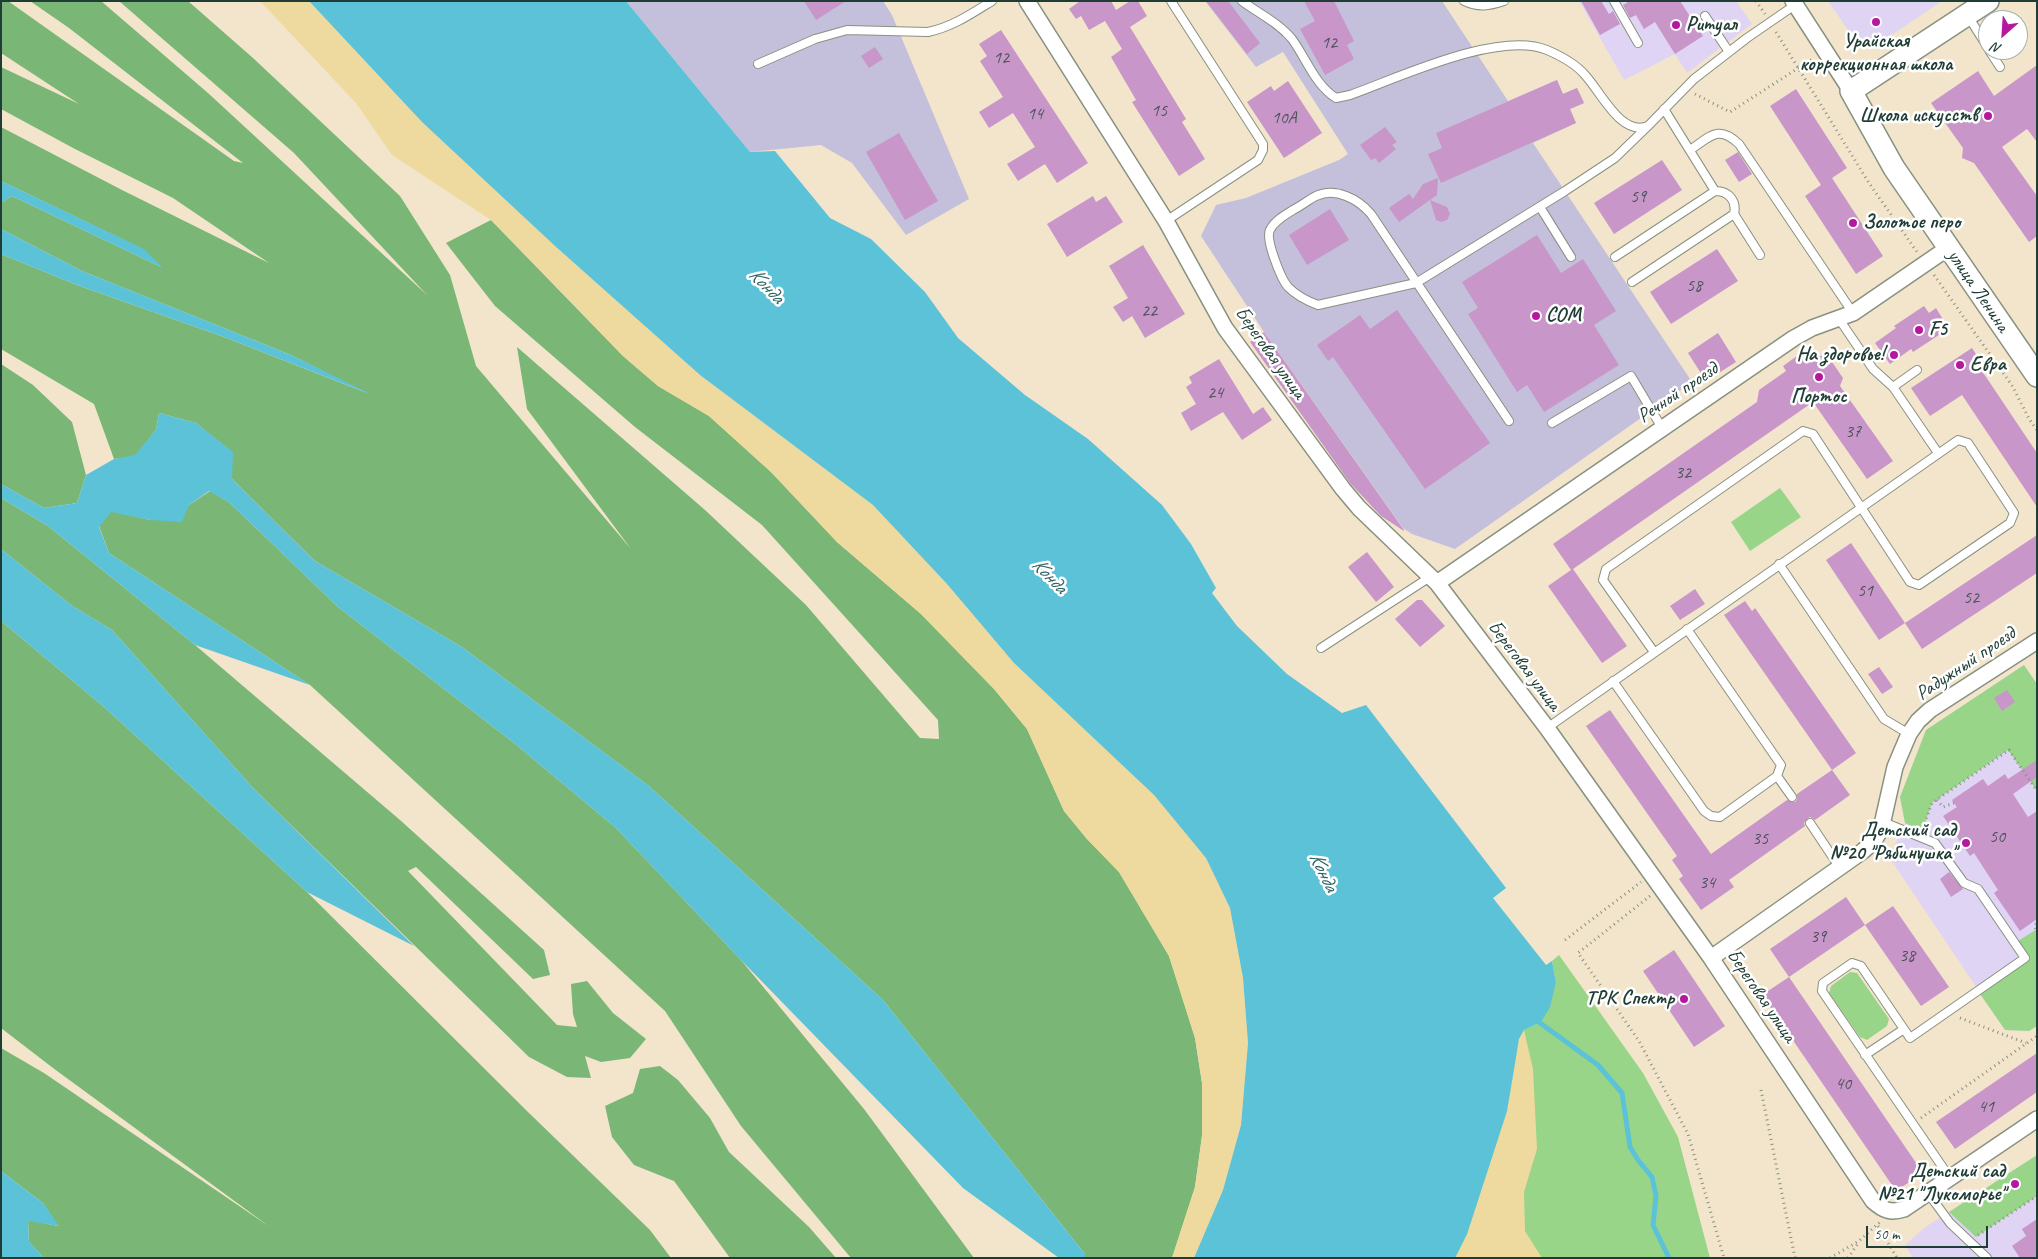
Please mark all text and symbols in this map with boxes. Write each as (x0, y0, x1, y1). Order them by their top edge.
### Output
north arrow (1978, 10, 2028, 60)
place label: Ритуал (1686, 13, 1737, 37)
marker: Урайская коррекционная школа (1870, 16, 1882, 28)
marker: Ритуал (1670, 19, 1682, 31)
place label: Урайская коррекционная школа (1799, 30, 1953, 77)
house number: 12 (1321, 32, 1337, 54)
text: N (1989, 38, 2004, 58)
house number: 12 (993, 47, 1009, 69)
house number: 15 (1151, 100, 1167, 122)
house number: 14 (1027, 103, 1043, 125)
place label: Школа искусств (1860, 104, 1978, 128)
house number: 10А (1271, 107, 1297, 129)
marker: Школа искусств (1982, 110, 1994, 122)
house number: 59 (1630, 186, 1646, 208)
place label: Золотое перо (1863, 211, 1960, 235)
marker: Золотое перо (1847, 217, 1859, 229)
street label: улица Ленина (1942, 245, 2014, 337)
water label: Конда (743, 263, 789, 309)
house number: 58 (1686, 275, 1702, 297)
house number: 22 (1141, 300, 1157, 322)
street label: Береговая улица (1229, 302, 1311, 404)
place label: СОМ (1546, 304, 1582, 328)
marker: СОМ (1530, 310, 1542, 322)
place label: F5 (1929, 318, 1947, 342)
marker: F5 (1913, 324, 1925, 336)
place label: На здоровье! (1796, 343, 1884, 367)
marker: На здоровье! (1888, 349, 1900, 361)
place label: Евра (1970, 353, 2006, 377)
street label: Речной проезд (1633, 357, 1723, 429)
marker: Евра (1954, 359, 1966, 371)
marker: Портос (1813, 371, 1825, 383)
house number: 24 (1207, 382, 1223, 404)
place label: Портос (1791, 385, 1847, 409)
house number: 37 (1845, 421, 1861, 443)
house number: 32 (1675, 462, 1691, 484)
water label: Конда (1026, 553, 1072, 599)
house number: 51 (1857, 580, 1873, 602)
house number: 52 (1963, 587, 1979, 609)
street label: Береговая улица (1482, 616, 1566, 716)
street label: Радужный проезд (1912, 622, 2020, 706)
place label: Детский сад №20 "Рябинушка" (1830, 819, 1956, 866)
house number: 50 (1989, 826, 2005, 848)
house number: 35 (1752, 828, 1768, 850)
marker: Детский сад №20 "Рябинушка" (1960, 837, 1972, 849)
water label: Конда (1303, 848, 1343, 896)
house number: 34 (1699, 872, 1715, 894)
house number: 39 (1810, 926, 1826, 948)
street label: Береговая улица (1721, 945, 1801, 1047)
house number: 38 (1899, 945, 1915, 967)
place label: ТРК Спектр (1586, 987, 1674, 1011)
marker: ТРК Спектр (1678, 993, 1690, 1005)
house number: 40 (1835, 1073, 1851, 1095)
house number: 41 (1978, 1096, 1994, 1118)
place label: Детский сад №21 "Лукоморье" (1878, 1160, 2005, 1207)
marker: Детский сад №21 "Лукоморье" (2009, 1178, 2021, 1190)
scale bar (1868, 1216, 1990, 1248)
text: 50 m (1874, 1225, 1900, 1244)

